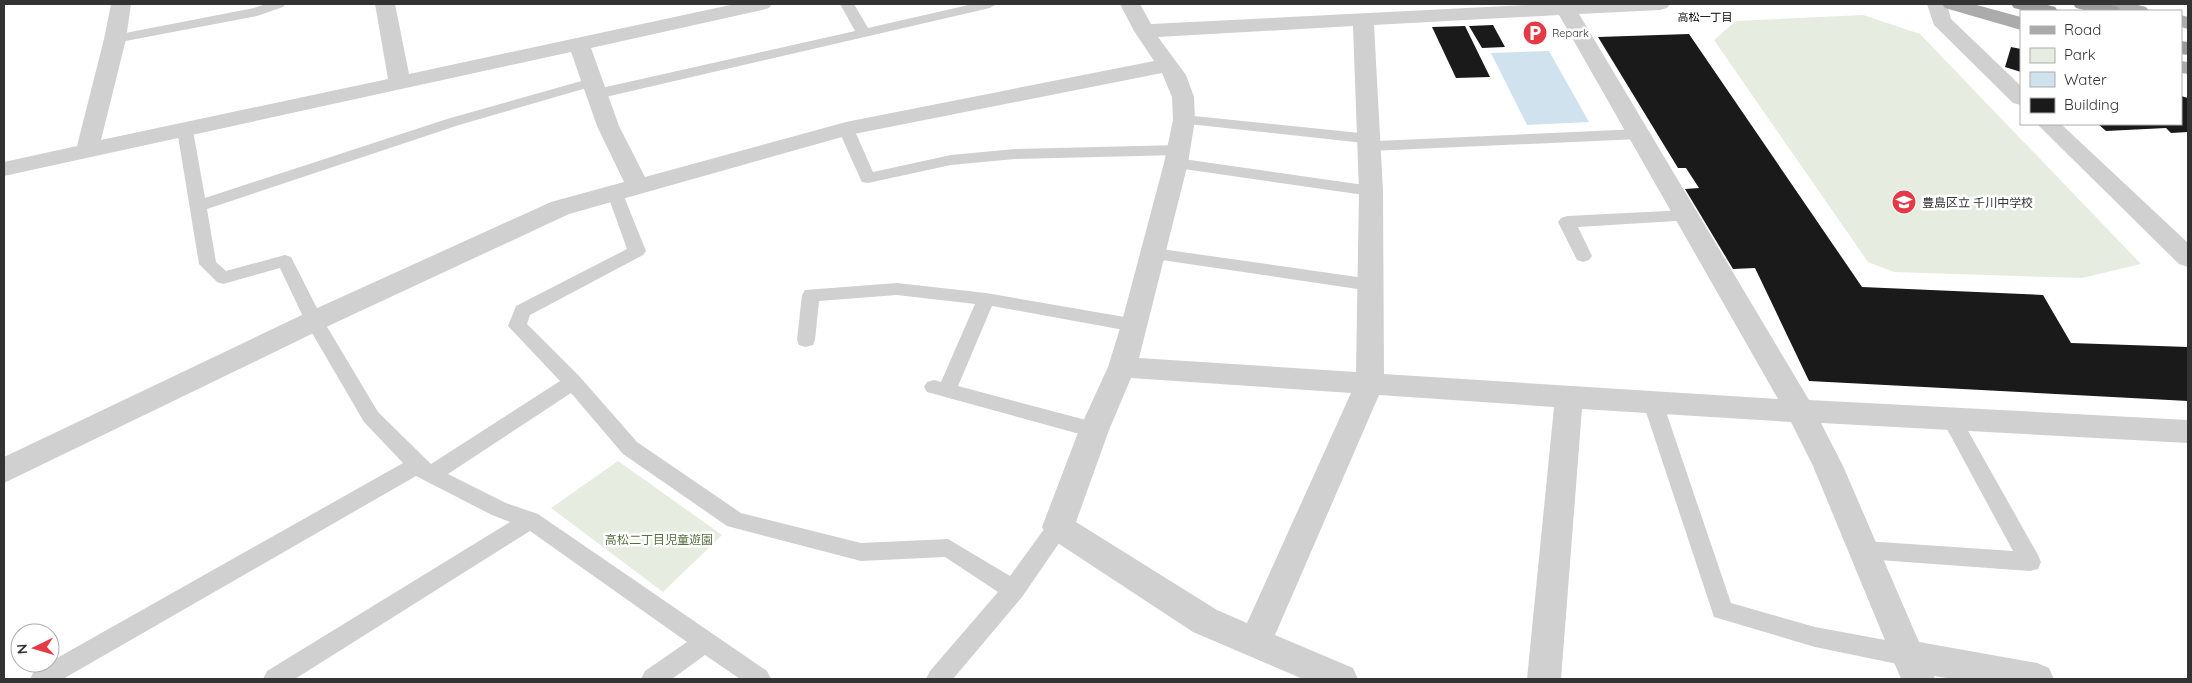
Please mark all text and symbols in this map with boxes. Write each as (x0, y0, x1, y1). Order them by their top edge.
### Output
district label: 高松一丁目 (1678, 10, 1733, 24)
legend (2020, 10, 2182, 125)
parking icon: Repark (1522, 20, 1548, 46)
text: Road (2064, 20, 2101, 39)
place label: Repark (1552, 26, 1589, 40)
text: Park (2064, 45, 2096, 64)
text: Water (2064, 70, 2107, 89)
text: Building (2064, 95, 2119, 114)
school or university icon: 豊島区立 千川中学校 (1891, 189, 1917, 215)
place label: 豊島区立 千川中学校 (1922, 195, 2033, 210)
park label: 高松二丁目児童遊園 (605, 532, 713, 547)
north arrow (10, 623, 60, 673)
text: N (13, 643, 31, 655)

